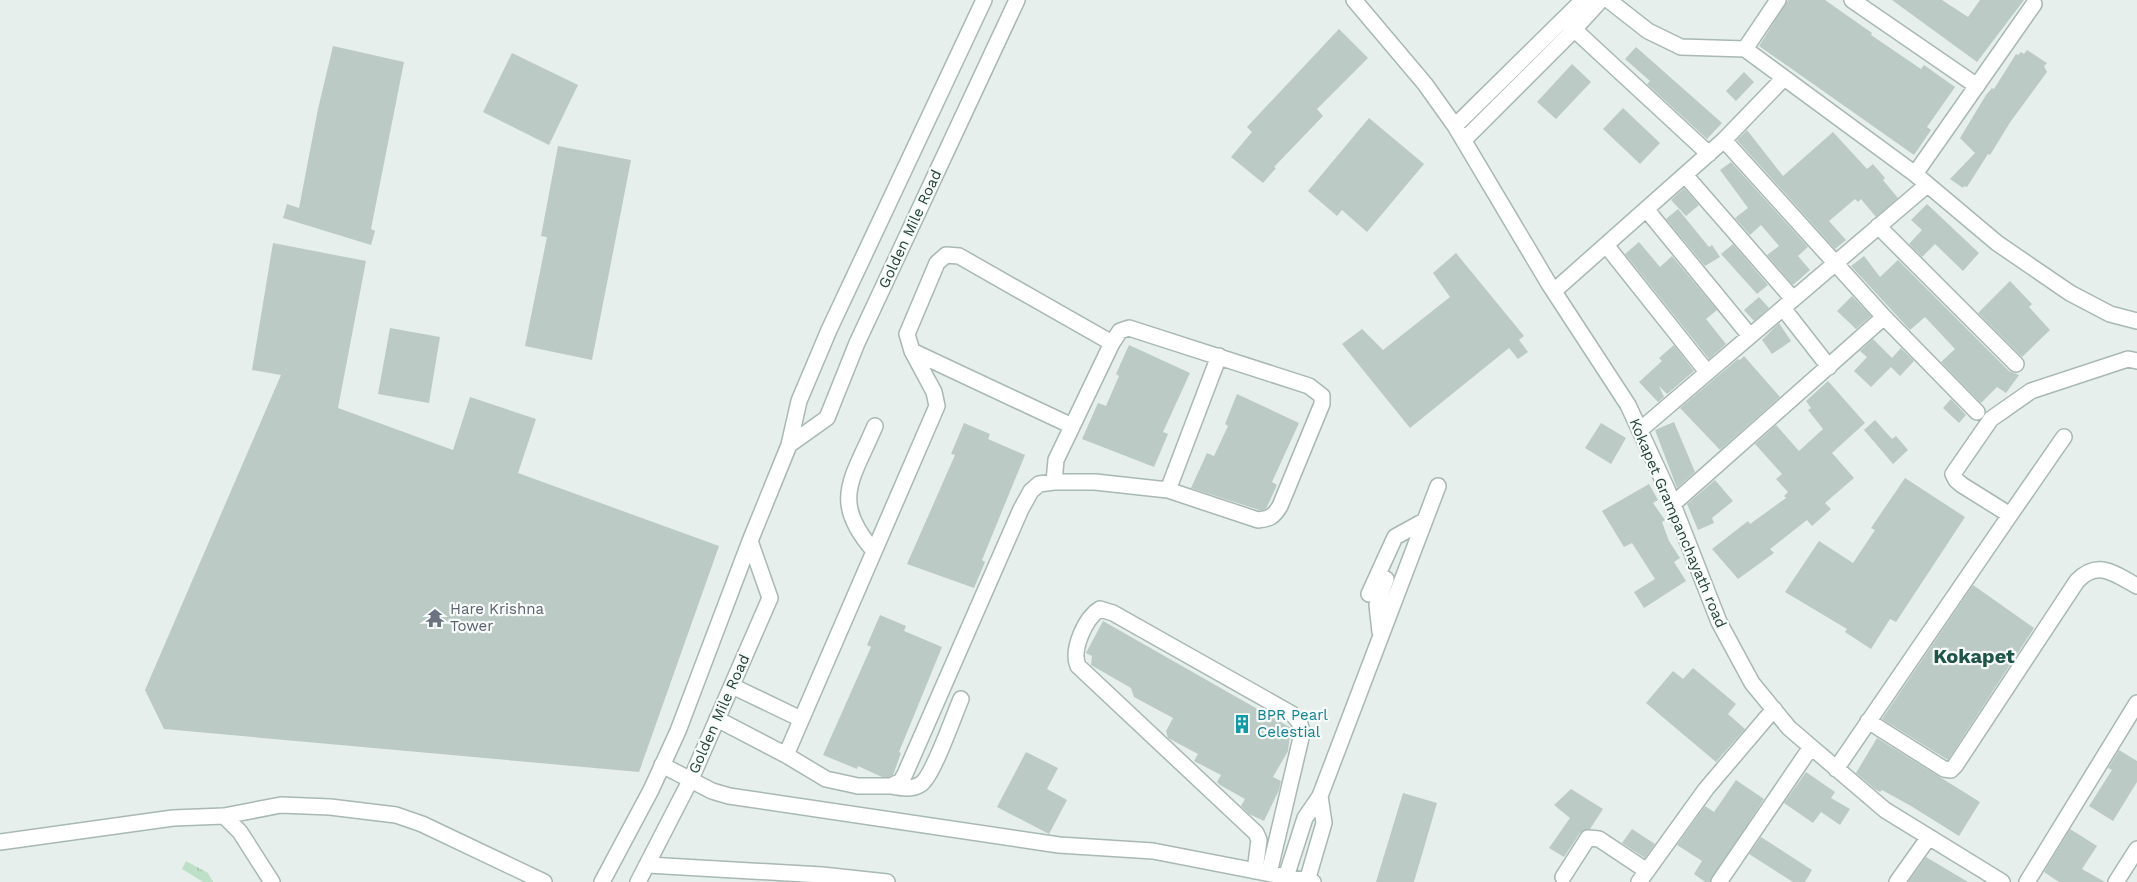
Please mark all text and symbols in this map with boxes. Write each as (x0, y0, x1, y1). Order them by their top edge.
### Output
street label: Golden Mile Road (875, 167, 945, 291)
street label: Kokapet Grampanchayath road (1626, 415, 1730, 631)
place label: Hare Krishna Tower (450, 600, 544, 635)
temple icon: Hare Krishna Tower (424, 607, 446, 629)
district label: Kokapet (1933, 644, 2015, 668)
street label: Golden Mile Road (685, 652, 753, 776)
place label: BPR Pearl Celestial (1257, 706, 1328, 741)
building icon: BPR Pearl Celestial (1231, 713, 1253, 735)

